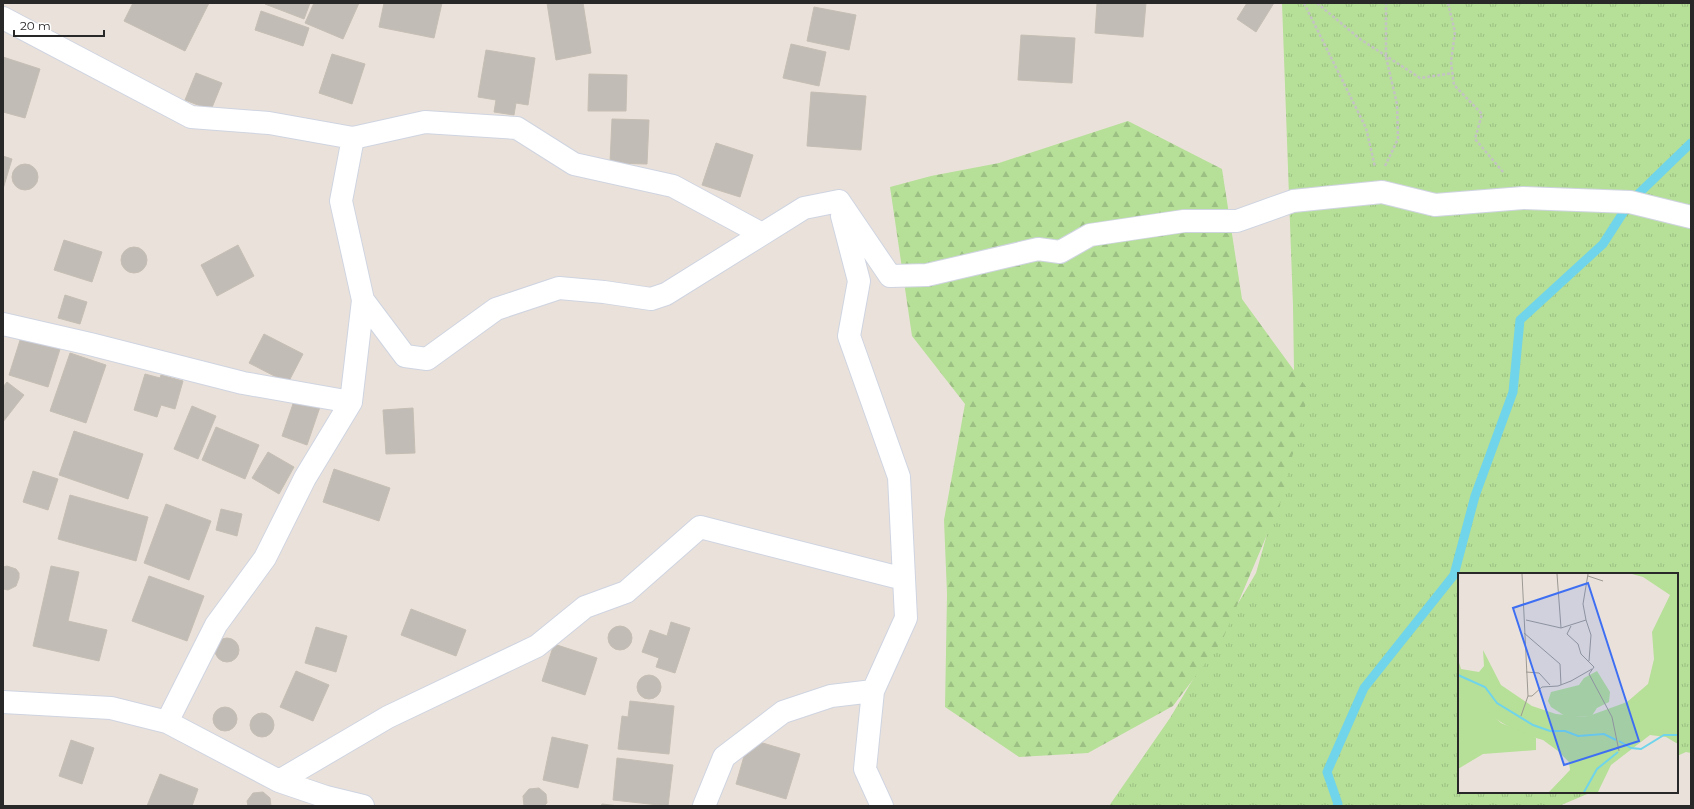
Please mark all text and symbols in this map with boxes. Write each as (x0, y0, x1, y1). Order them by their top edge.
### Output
scale bar (14, 12, 104, 38)
text: 20 m (20, 18, 51, 33)
inset map (1458, 573, 1678, 793)

